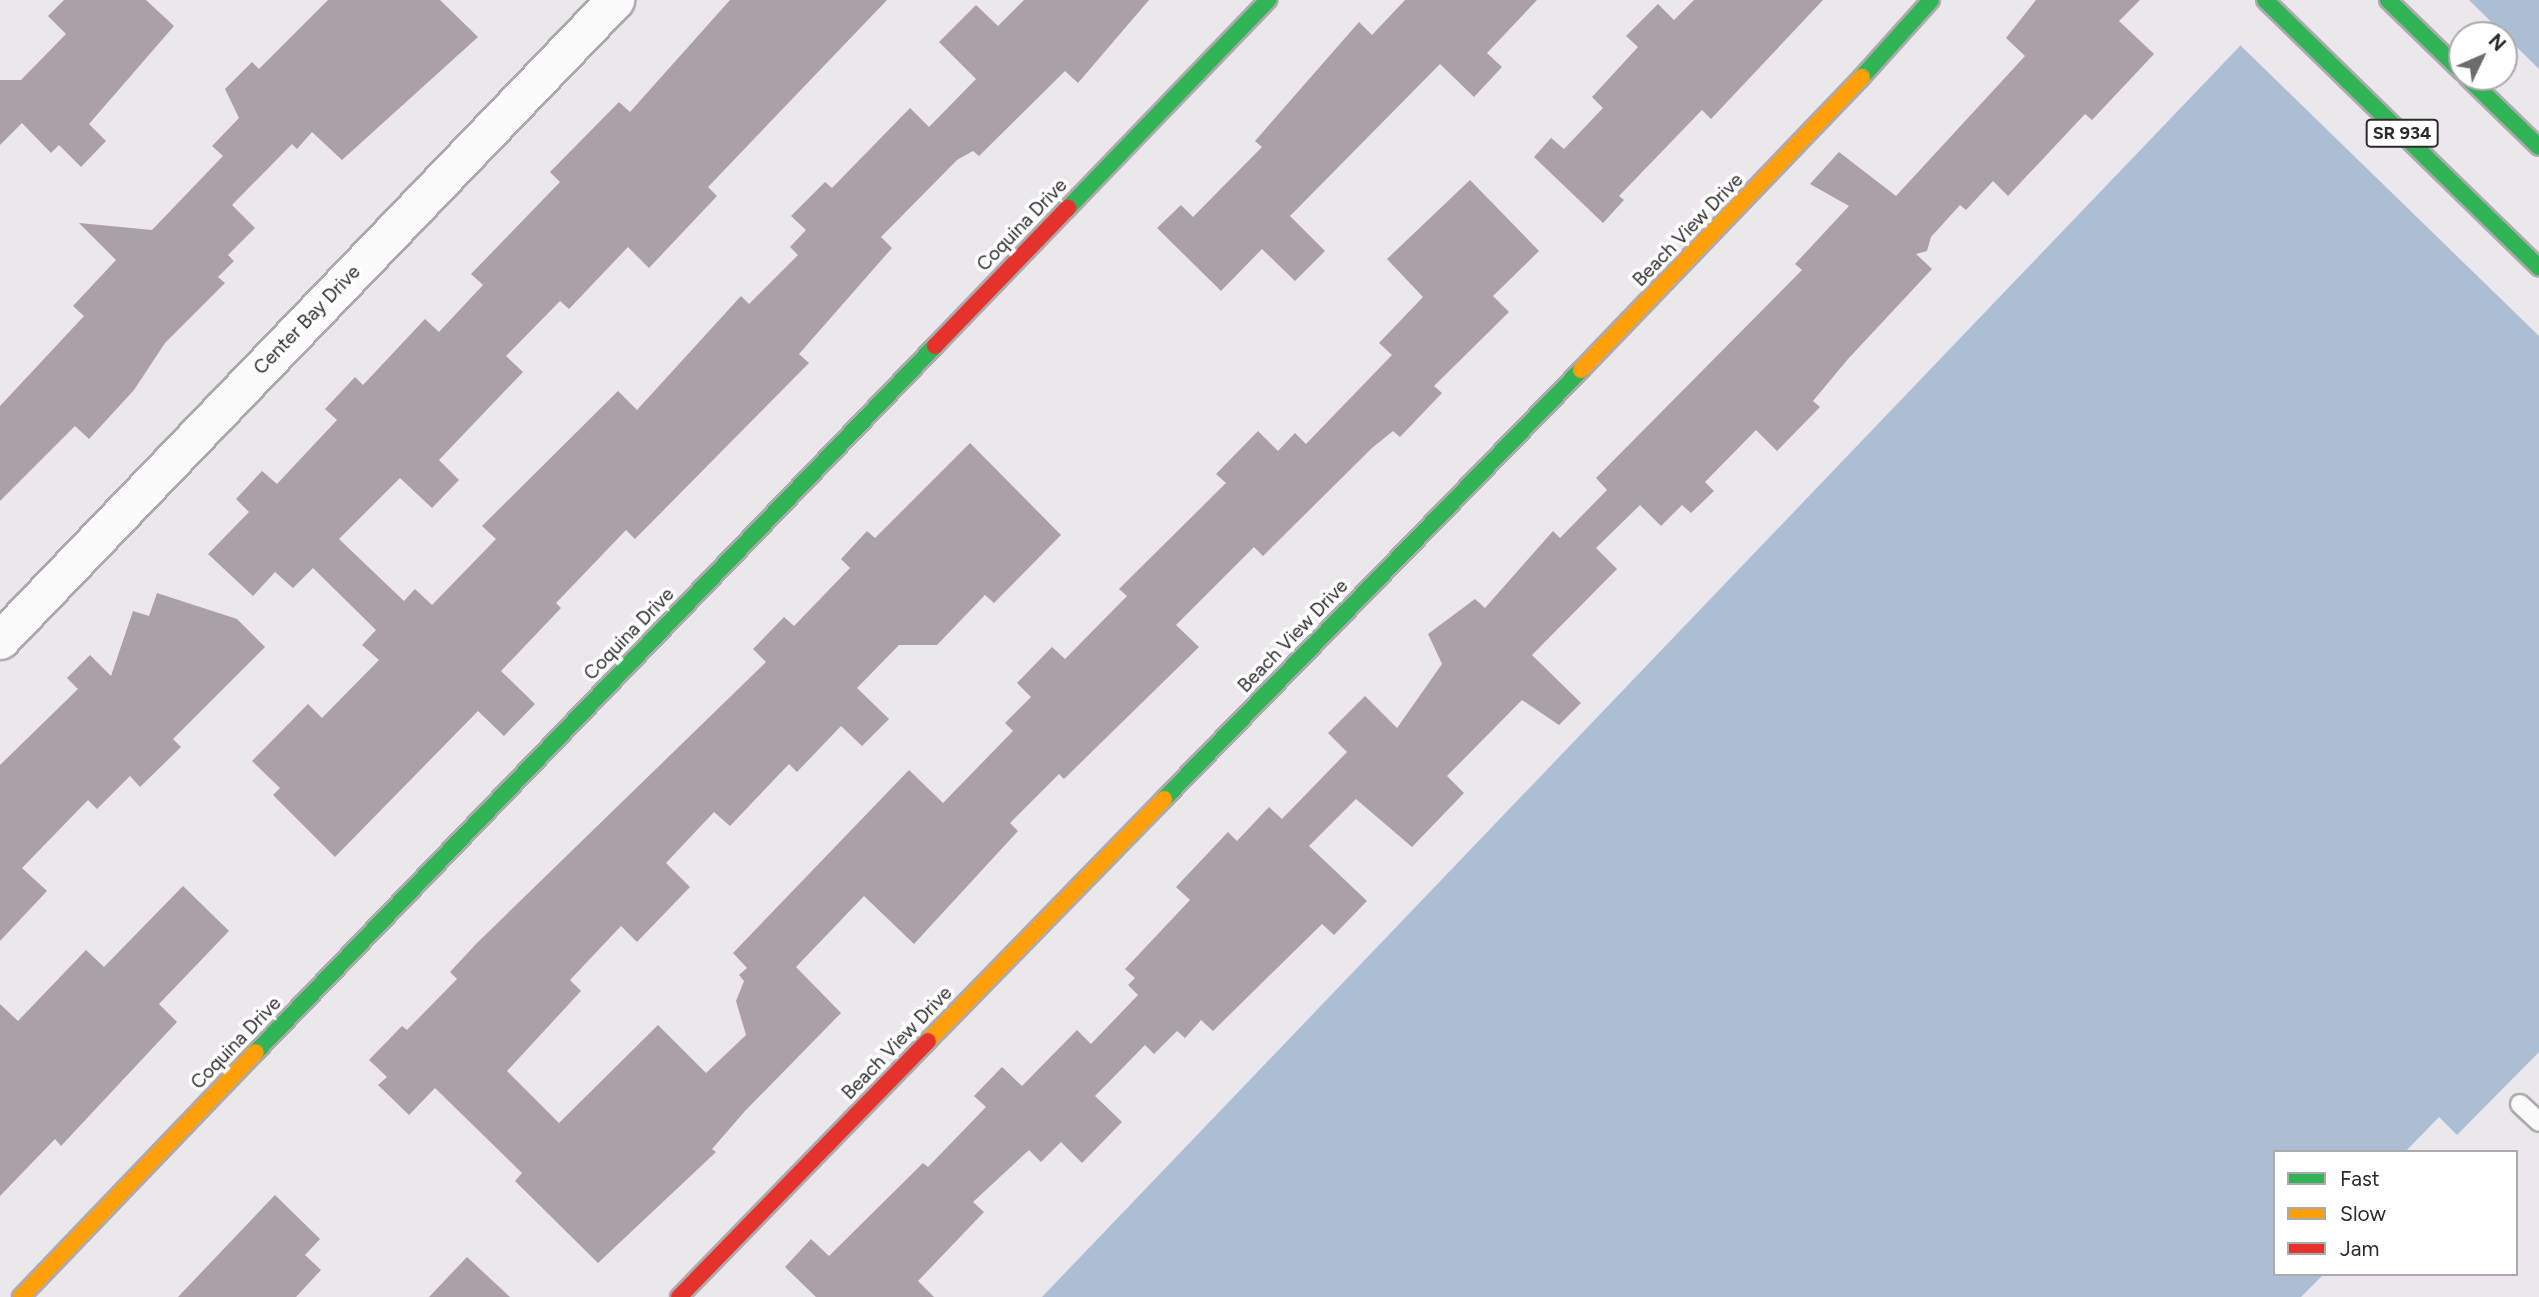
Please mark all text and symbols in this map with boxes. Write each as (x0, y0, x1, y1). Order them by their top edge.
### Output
north arrow (2448, 21, 2518, 91)
text: N (2484, 29, 2510, 56)
road number: SR 934 (2365, 118, 2439, 148)
street label: Beach View Drive (1628, 169, 1748, 291)
street label: Coquina Drive (972, 174, 1072, 276)
street label: Center Bay Drive (249, 261, 365, 379)
street label: Beach View Drive (1233, 575, 1353, 697)
street label: Coquina Drive (579, 583, 679, 685)
street label: Beach View Drive (837, 982, 957, 1104)
street label: Coquina Drive (186, 992, 286, 1094)
legend (2273, 1150, 2518, 1276)
text: Fast (2340, 1166, 2380, 1191)
text: Slow (2340, 1201, 2386, 1226)
text: Jam (2340, 1236, 2379, 1261)

